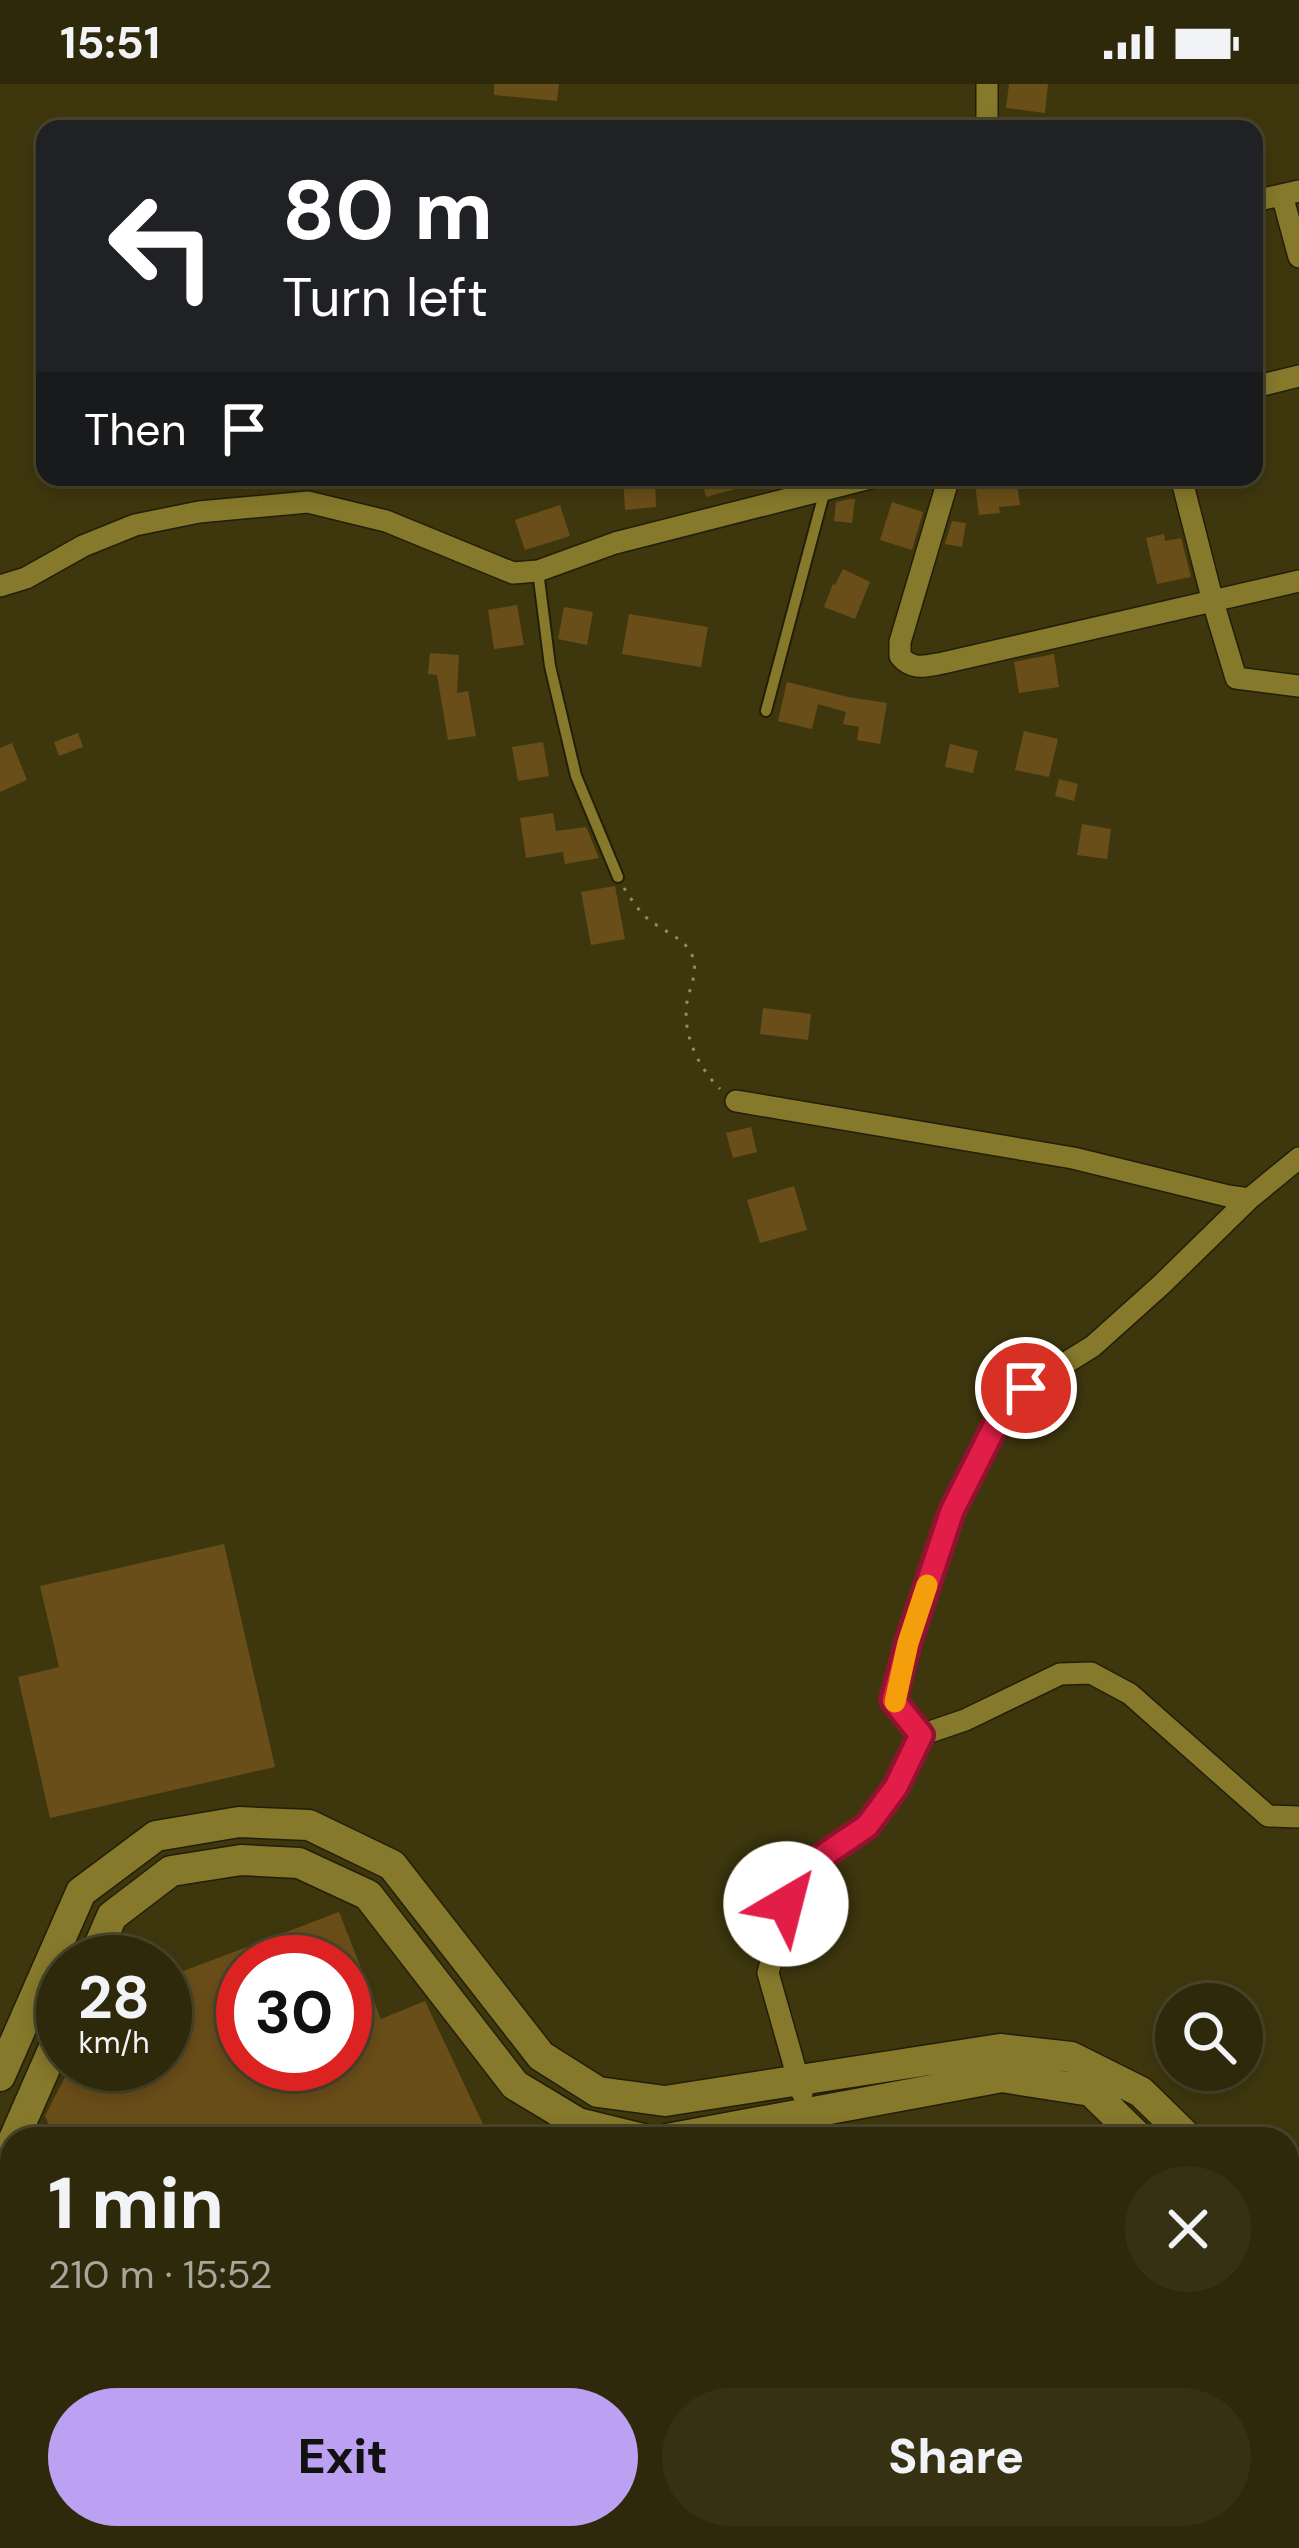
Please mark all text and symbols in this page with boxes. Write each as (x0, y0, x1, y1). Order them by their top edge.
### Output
text: 15:51 (60, 13, 160, 72)
text: 80 m (282, 156, 493, 265)
icon: left (84, 168, 240, 324)
text: Turn left (282, 262, 488, 333)
icon: arrive (211, 396, 277, 462)
text: Then (84, 400, 187, 459)
pin (975, 1337, 1077, 1439)
icon: arrive (993, 1355, 1059, 1421)
position arrow (723, 1841, 849, 1967)
speed limit sign: 30 (216, 1935, 372, 2091)
text: 28 (78, 1958, 150, 2037)
map controls (1155, 1983, 1263, 2091)
button: search (1155, 1983, 1263, 2091)
text: km/h (79, 2023, 149, 2062)
text: 1 min (48, 2157, 224, 2250)
button: close (1125, 2166, 1251, 2292)
text: 210 m · 15:52 (48, 2249, 272, 2300)
button: Exit (48, 2388, 638, 2526)
button: Share (662, 2388, 1251, 2526)

